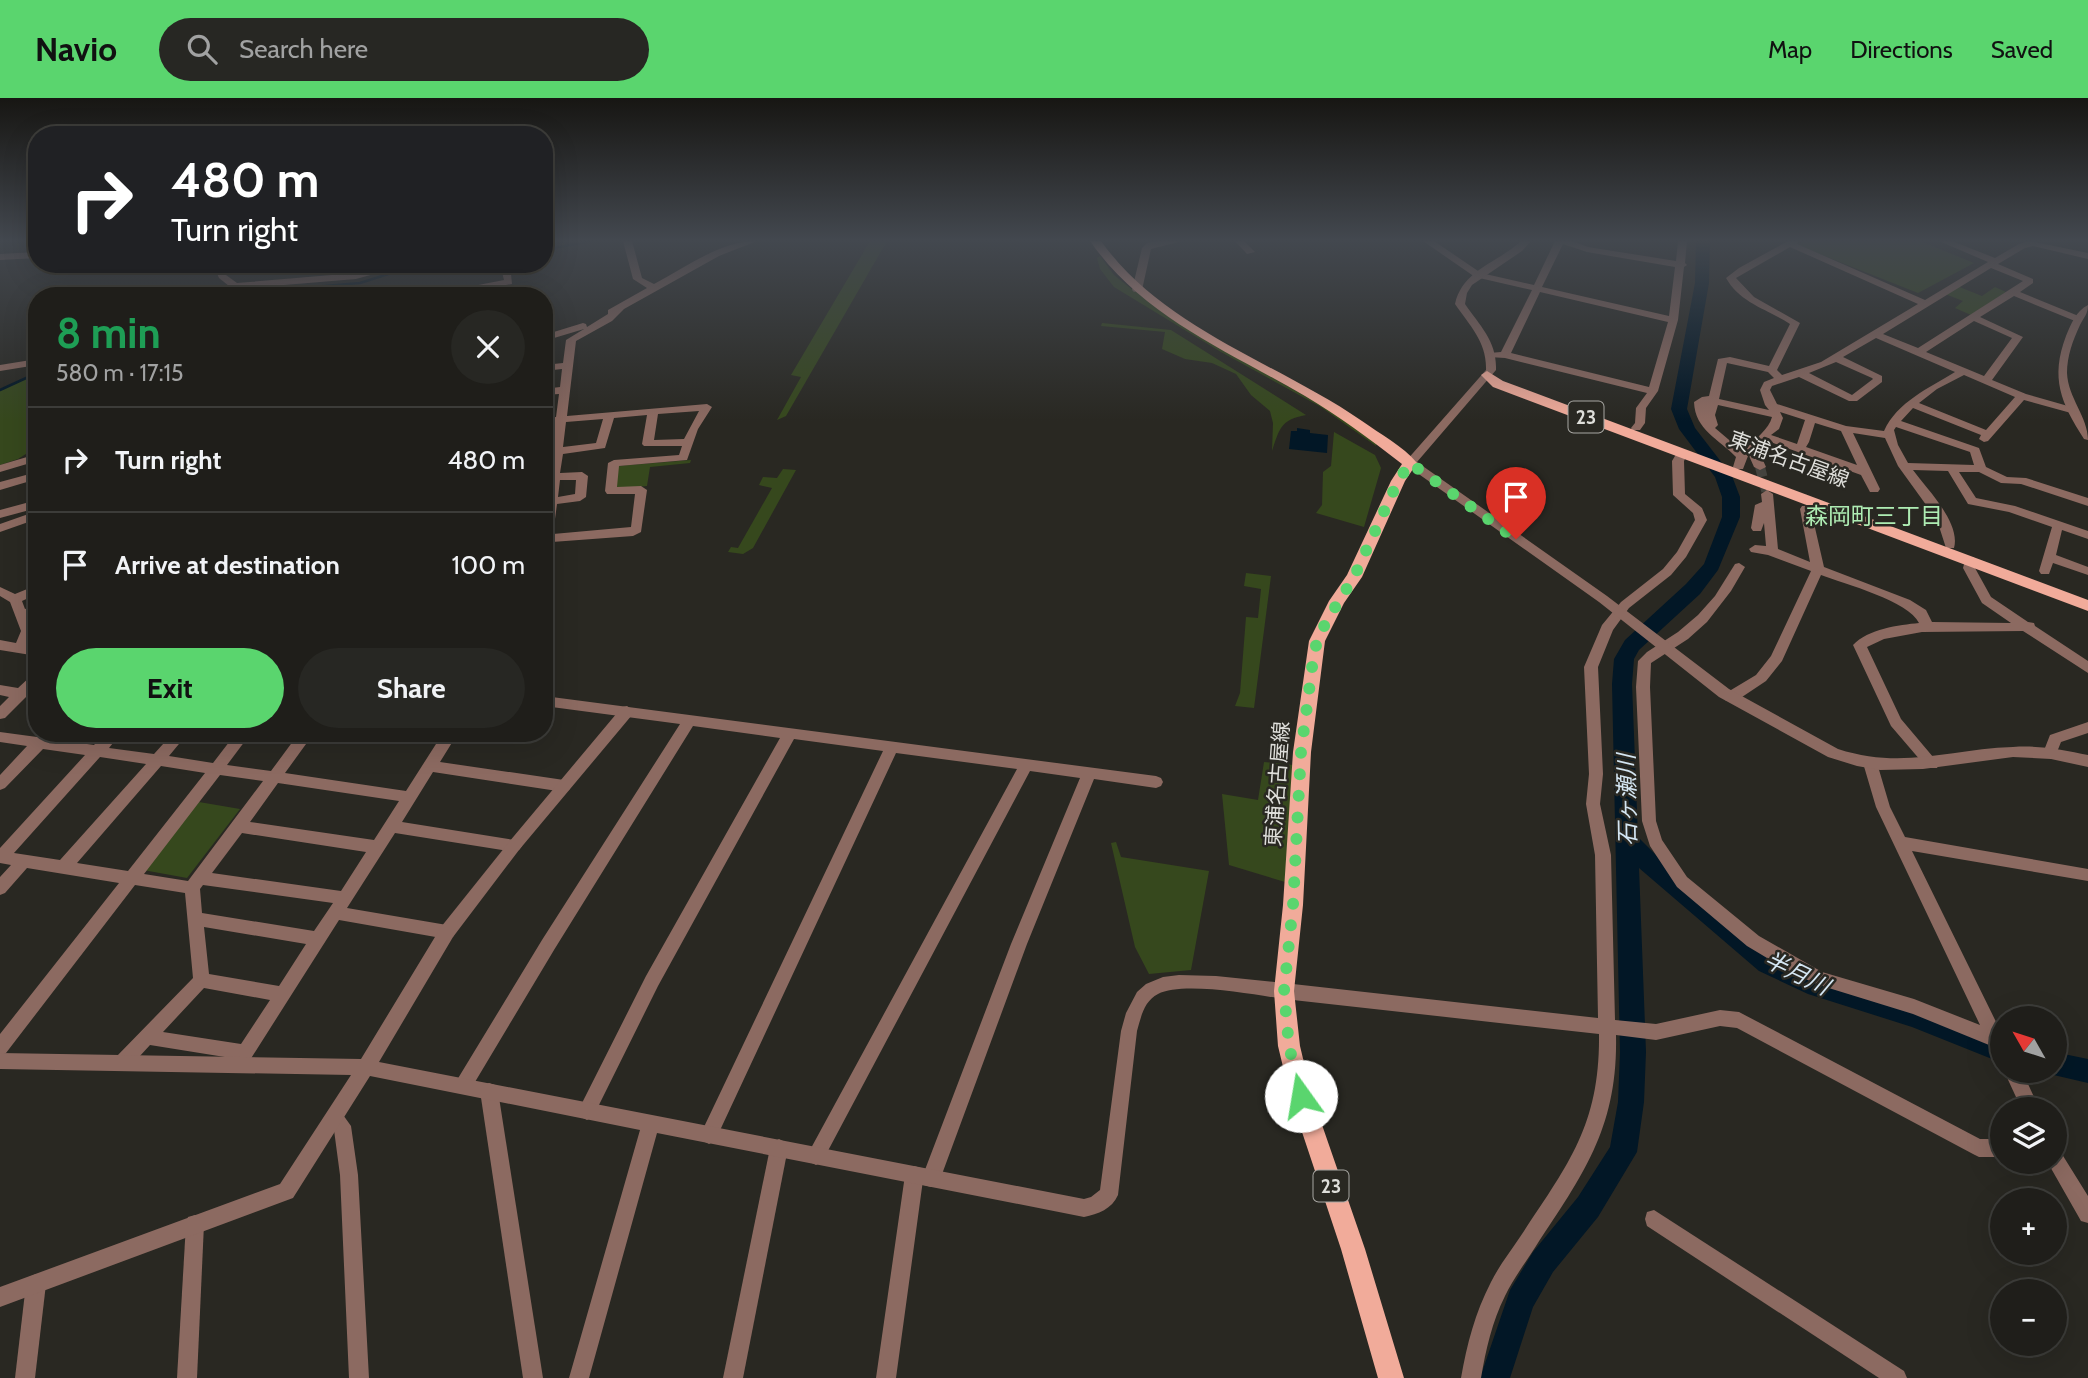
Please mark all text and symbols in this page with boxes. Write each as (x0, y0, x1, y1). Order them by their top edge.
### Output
search box (159, 18, 649, 81)
text: Navio (35, 29, 117, 69)
icon: search (183, 30, 221, 68)
text: Search here (239, 33, 368, 65)
text: Map (1768, 35, 1812, 64)
text: Directions (1850, 35, 1953, 64)
text: Saved (1991, 35, 2053, 64)
text: 480 m (171, 150, 319, 209)
icon: right (56, 154, 147, 245)
text: Turn right (171, 210, 298, 249)
text: 8 min (56, 307, 161, 359)
button: close (451, 310, 525, 384)
text: 580 m · 17:15 (56, 359, 183, 387)
road number: 23 (1568, 402, 1604, 432)
street label: 東浦名古屋線 (1726, 426, 1852, 492)
icon: right (56, 441, 94, 479)
text: Turn right (115, 444, 221, 476)
text: 480 m (447, 444, 525, 476)
pin (1486, 467, 1546, 539)
icon: arrive (1497, 478, 1535, 516)
district label: 森岡町三丁目 (1805, 502, 1943, 530)
icon: arrive (56, 546, 94, 584)
text: Arrive at destination (115, 549, 340, 581)
text: 100 m (452, 549, 525, 581)
button: Exit (56, 648, 284, 728)
button: Share (298, 648, 525, 728)
street label: 東浦名古屋線 (1260, 720, 1294, 848)
water label: 石ヶ瀬川 (1612, 751, 1642, 846)
water label: 半月川 (1760, 945, 1837, 1002)
north arrow (1990, 1006, 2067, 1083)
map controls (1990, 1006, 2067, 1356)
position arrow (1264, 1059, 1338, 1133)
button: layers (1990, 1097, 2067, 1174)
road number: 23 (1314, 1170, 1348, 1202)
button: + (1990, 1188, 2067, 1265)
button: − (1990, 1279, 2067, 1356)

